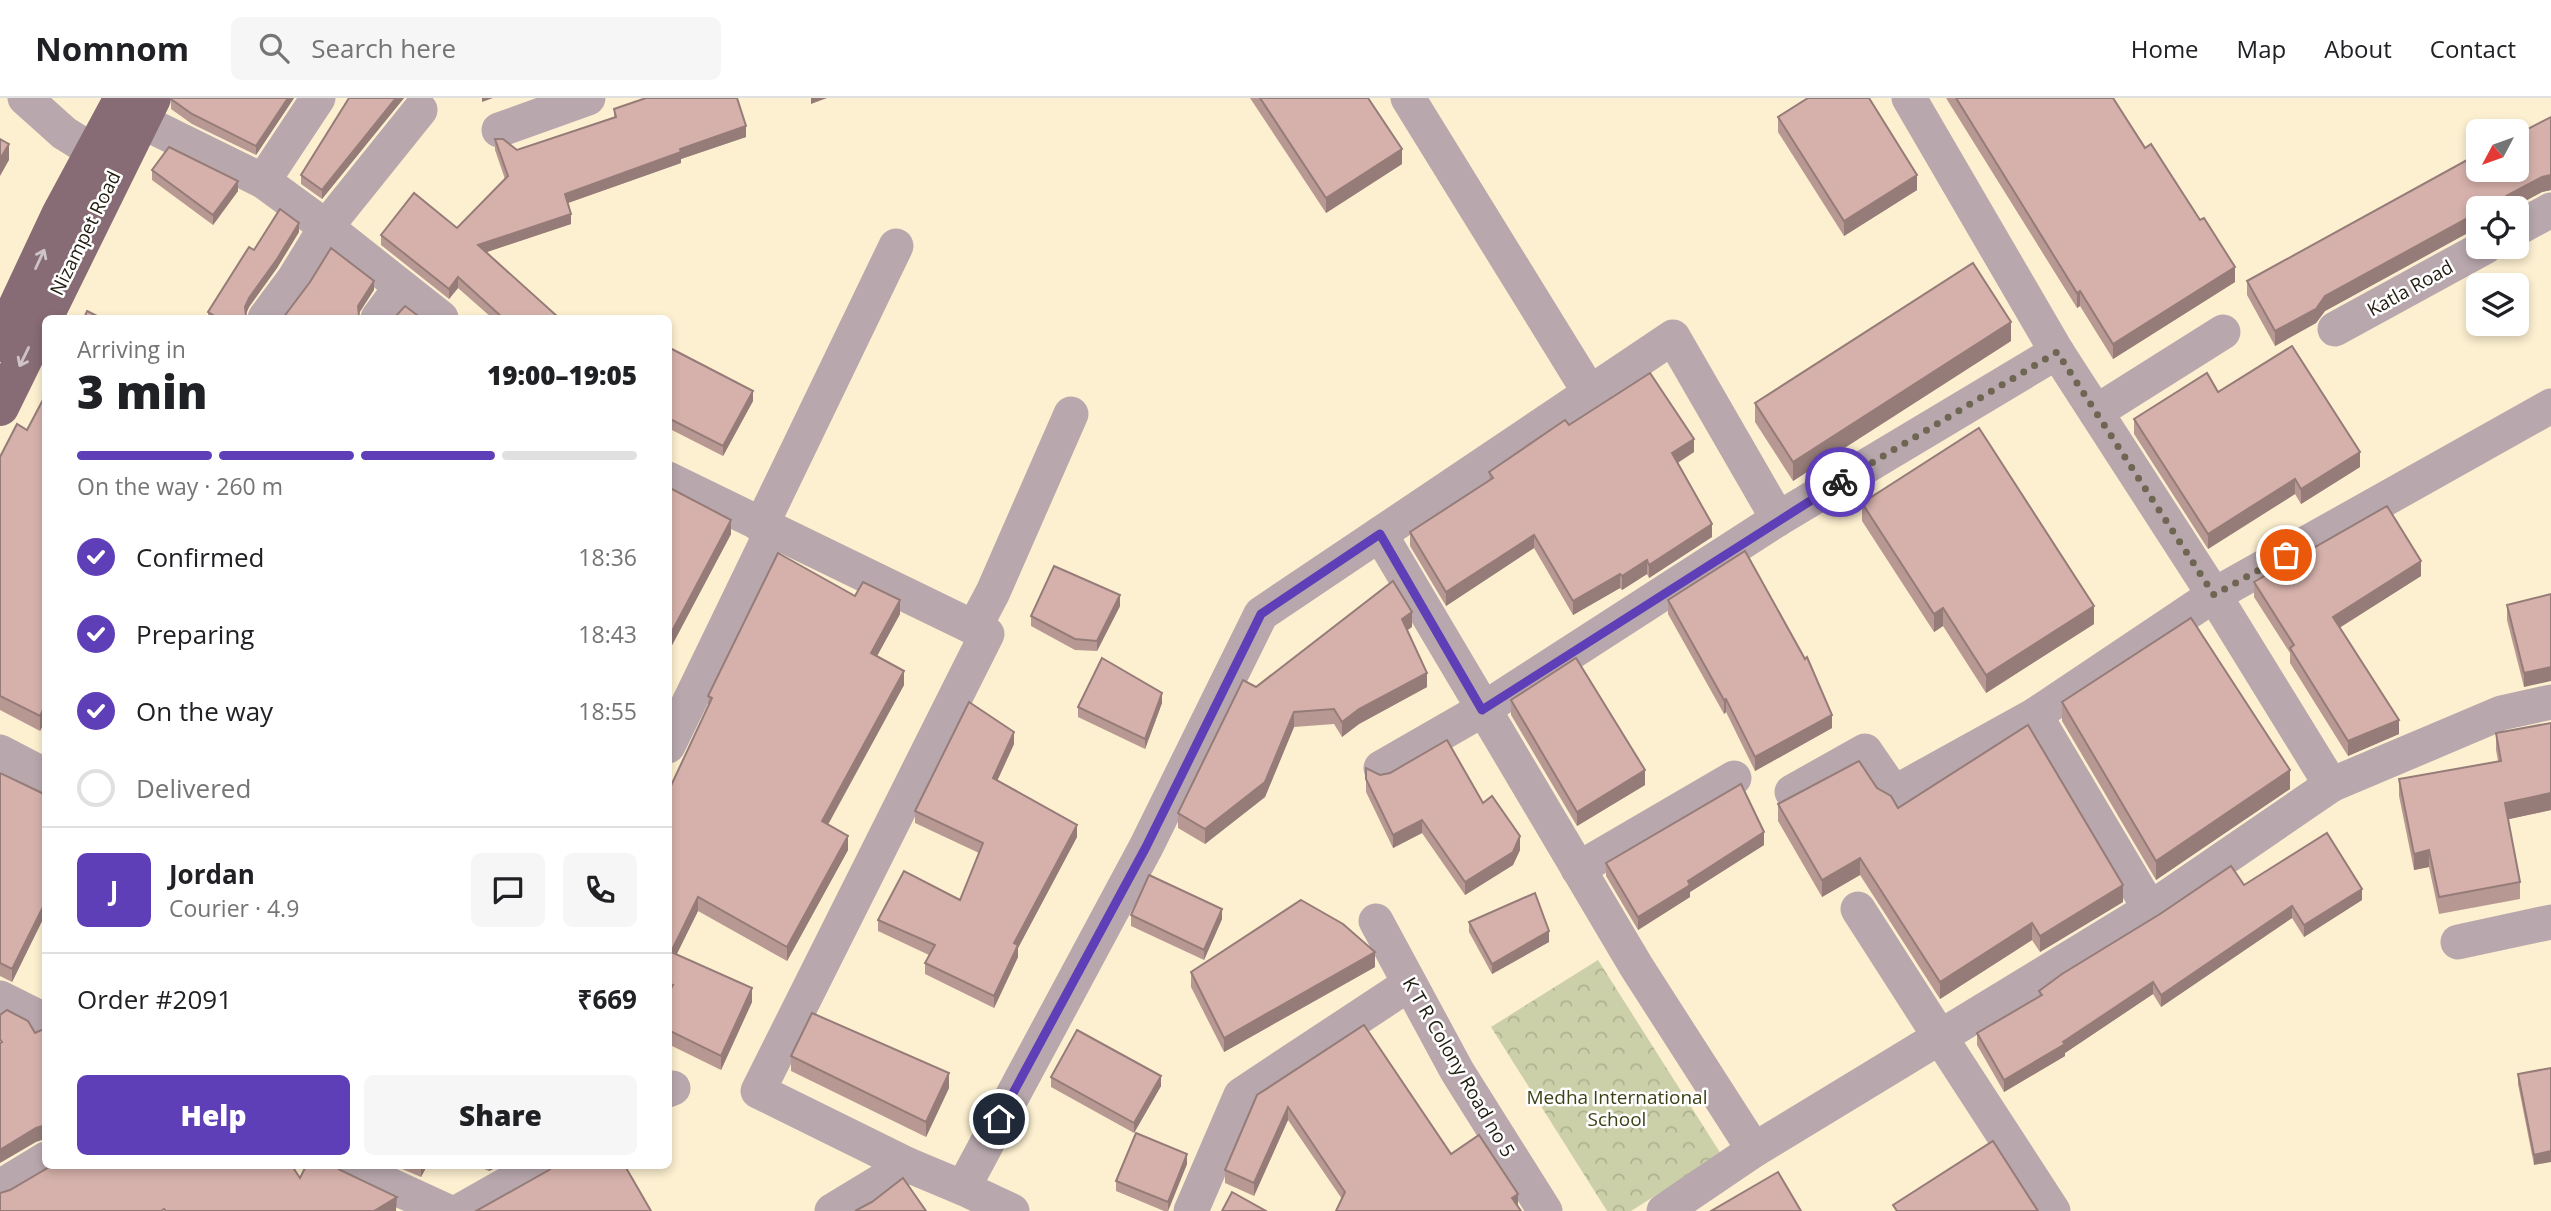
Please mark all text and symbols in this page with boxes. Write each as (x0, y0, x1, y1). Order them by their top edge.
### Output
search box (231, 17, 721, 80)
text: Nomnom (35, 26, 189, 71)
icon: search (255, 29, 293, 67)
text: Search here (311, 30, 456, 66)
text: Home (2131, 32, 2199, 65)
text: Map (2237, 32, 2286, 65)
text: About (2324, 32, 2392, 65)
text: Contact (2430, 32, 2516, 65)
north arrow (2466, 119, 2529, 182)
map controls (2466, 119, 2529, 336)
street label: Nizampet Road (44, 166, 126, 300)
button: locate (2466, 196, 2529, 259)
one-way arrow (33, 249, 47, 270)
street label: Katla Road (2362, 254, 2458, 322)
button: layers (2466, 273, 2529, 336)
text: Arriving in (77, 333, 186, 365)
one-way arrow (17, 346, 31, 367)
text: 19:00–19:05 (487, 357, 637, 393)
text: 3 min (77, 360, 208, 422)
courier (1805, 447, 1875, 517)
icon: bike (1821, 463, 1859, 501)
text: On the way · 260 m (77, 470, 283, 502)
pin (2256, 525, 2316, 585)
icon: bag (2267, 536, 2305, 574)
icon: check (77, 538, 115, 576)
text: Confirmed (136, 539, 264, 575)
text: 18:36 (578, 541, 637, 573)
icon: check (77, 615, 115, 653)
text: Preparing (136, 616, 254, 652)
text: 18:43 (578, 618, 637, 650)
icon: check (77, 692, 115, 730)
text: On the way (136, 693, 273, 729)
text: 18:55 (578, 695, 637, 727)
text: Delivered (136, 770, 251, 806)
button: chat (471, 853, 545, 927)
button: phone (563, 853, 637, 927)
text: Jordan (169, 856, 255, 892)
text: J (110, 872, 118, 908)
text: Courier · 4.9 (169, 892, 299, 924)
street label: K T R Colony Road no 5 (1397, 972, 1521, 1162)
text: Order #2091 (77, 981, 232, 1017)
text: ₹669 (578, 981, 637, 1017)
button: Help (77, 1075, 350, 1155)
button: Share (364, 1075, 637, 1155)
park label: Medha International School (1527, 1084, 1707, 1132)
pin (969, 1089, 1029, 1149)
icon: home (980, 1100, 1018, 1138)

